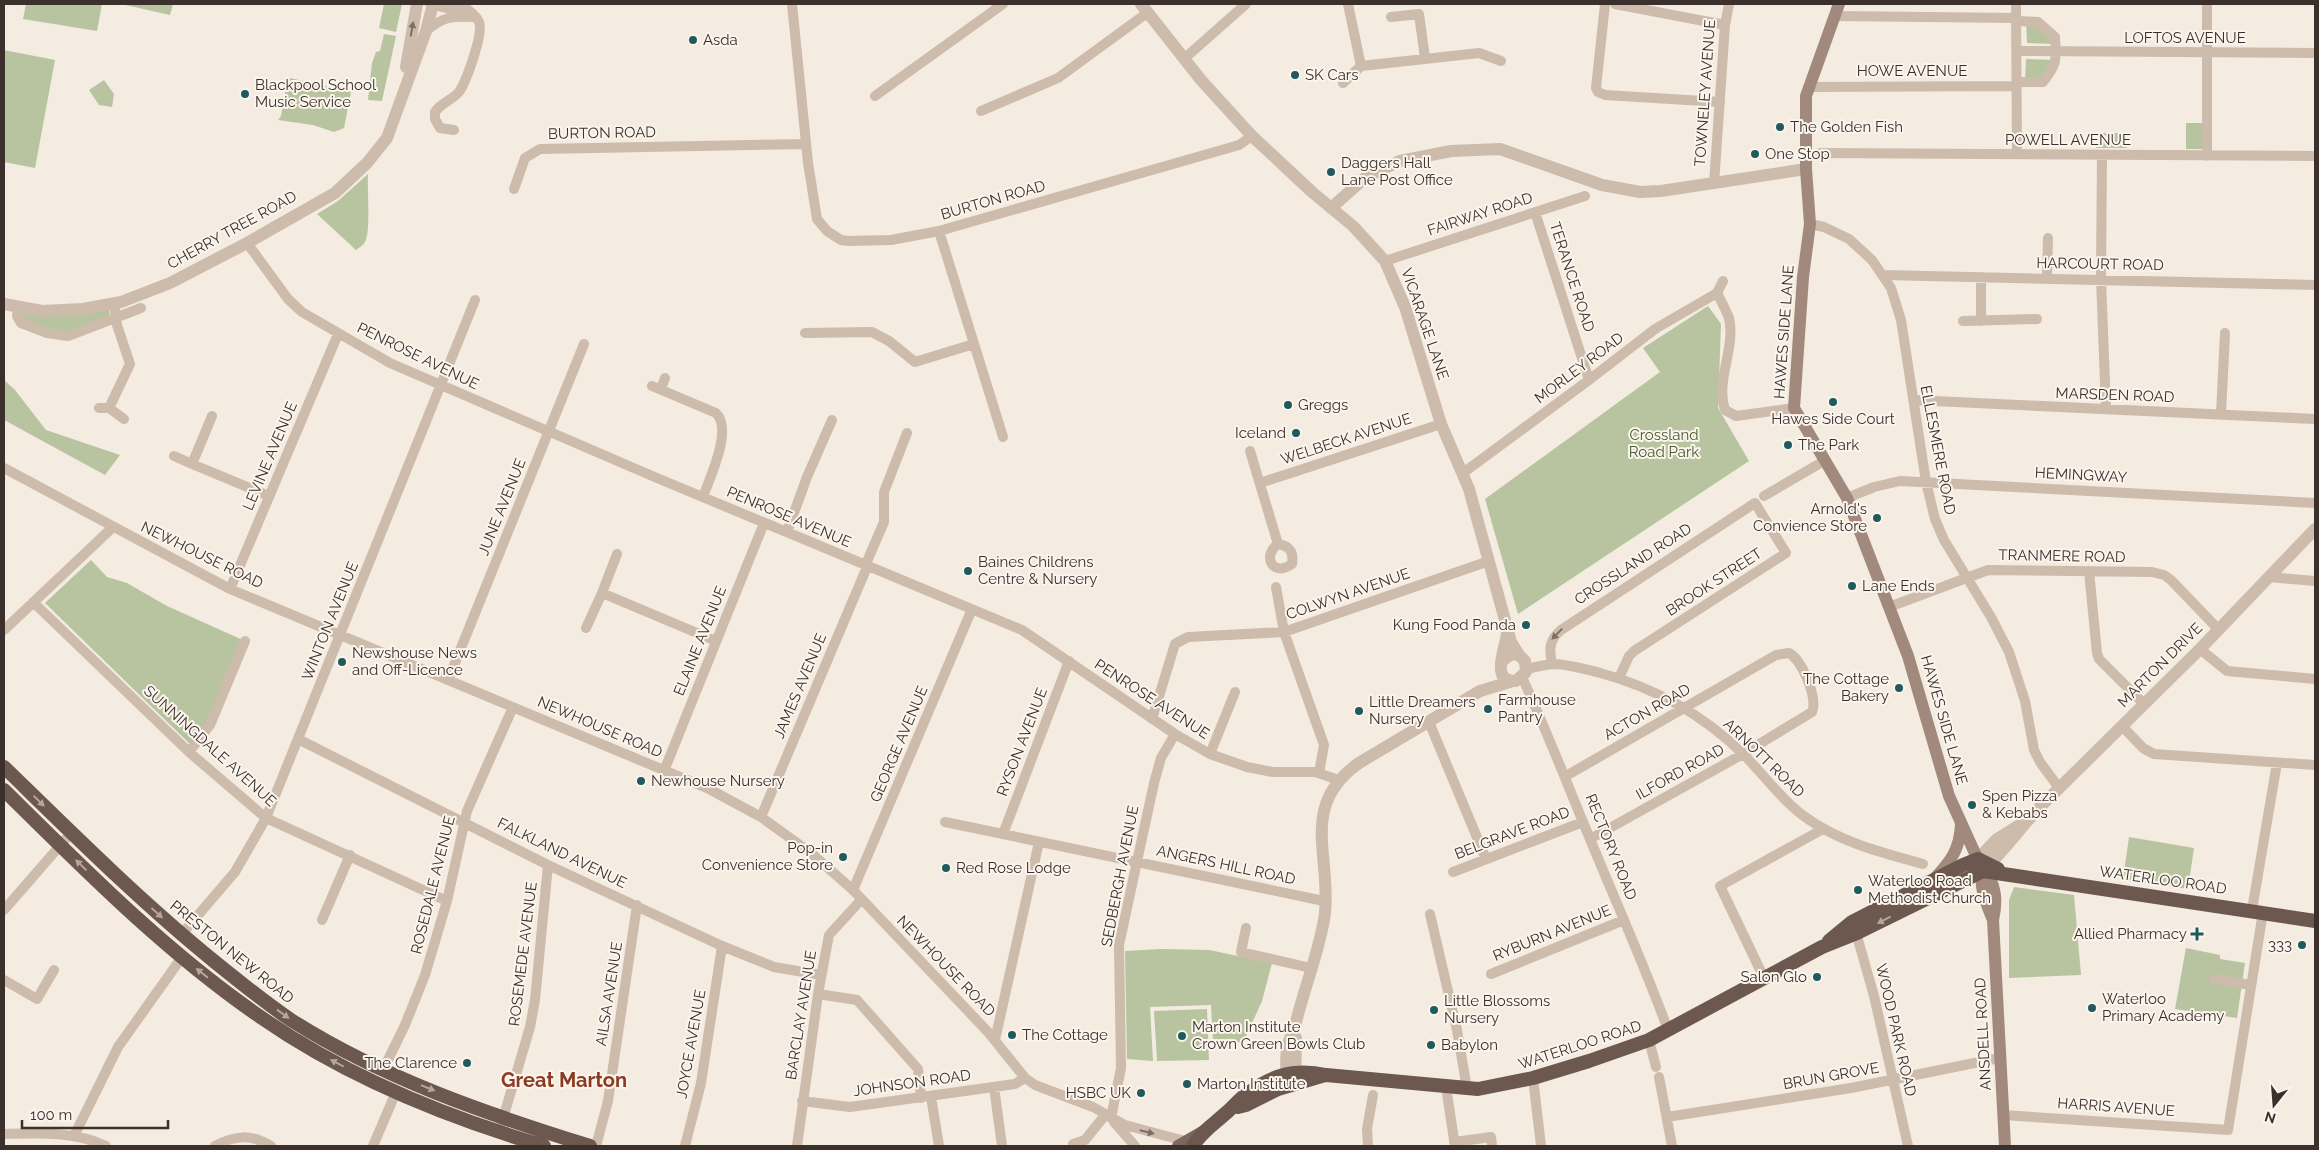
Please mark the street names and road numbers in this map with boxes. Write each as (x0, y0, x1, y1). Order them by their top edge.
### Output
street label: TOWNELEY AVENUE (1691, 19, 1719, 167)
street label: LOFTOS AVENUE (2124, 29, 2246, 47)
street label: HOWE AVENUE (1857, 62, 1967, 80)
street label: BURTON ROAD (548, 123, 656, 143)
street label: POWELL AVENUE (2005, 131, 2131, 149)
street label: BURTON ROAD (939, 176, 1048, 224)
street label: CHERRY TREE ROAD (164, 187, 300, 273)
street label: FAIRWAY ROAD (1425, 188, 1535, 239)
street label: TERANCE ROAD (1546, 220, 1598, 335)
street label: HARCOURT ROAD (2036, 254, 2164, 274)
street label: HAWES SIDE LANE (1770, 264, 1798, 400)
street label: VICARAGE LANE (1397, 266, 1453, 382)
street label: PENROSE AVENUE (354, 319, 482, 393)
street label: MORLEY ROAD (1531, 329, 1627, 407)
street label: ELLESMERE ROAD (1917, 384, 1959, 516)
street label: MARSDEN ROAD (2055, 384, 2175, 406)
street label: LEVINE AVENUE (239, 399, 301, 513)
street label: WELBECK AVENUE (1278, 409, 1414, 469)
street label: JUNE AVENUE (474, 456, 530, 558)
street label: HEMINGWAY (2034, 464, 2128, 486)
street label: PENROSE AVENUE (724, 483, 854, 551)
street label: NEWHOUSE ROAD (138, 518, 266, 593)
street label: CROSSLAND ROAD (1571, 519, 1695, 609)
street label: BROOK STREET (1663, 544, 1765, 620)
street label: TRANMERE ROAD (1998, 546, 2126, 566)
street label: WINTON AVENUE (298, 559, 362, 683)
street label: COLWYN AVENUE (1284, 564, 1412, 624)
street label: ELAINE AVENUE (670, 584, 730, 698)
street label: MARTON DRIVE (2114, 619, 2206, 711)
street label: JAMES AVENUE (770, 631, 830, 741)
street label: HAWES SIDE LANE (1917, 653, 1971, 787)
street label: PENROSE AVENUE (1091, 655, 1213, 743)
street label: ACTON ROAD (1600, 680, 1694, 744)
street label: SUNNINGDALE AVENUE (140, 682, 280, 810)
street label: GEORGE AVENUE (866, 683, 932, 805)
street label: RYSON AVENUE (993, 685, 1051, 799)
street label: NEWHOUSE ROAD (535, 693, 665, 762)
street label: ARNOTT ROAD (1720, 715, 1808, 801)
street label: ILFORD ROAD (1633, 740, 1728, 804)
street label: RECTORY ROAD (1581, 791, 1641, 903)
street label: BELGRAVE ROAD (1452, 803, 1572, 863)
street label: SEDBERGH AVENUE (1097, 804, 1143, 948)
street label: ROSEDALE AVENUE (407, 814, 459, 956)
street label: FALKLAND AVENUE (494, 814, 630, 892)
street label: ANGERS HILL ROAD (1155, 841, 1297, 889)
street label: WATERLOO ROAD (2098, 862, 2228, 898)
street label: ROSEMEDE AVENUE (505, 881, 541, 1027)
street label: PRESTON NEW ROAD (167, 897, 298, 1008)
street label: RYBURN AVENUE (1490, 901, 1614, 965)
street label: NEWHOUSE ROAD (893, 912, 999, 1021)
street label: AILSA AVENUE (592, 941, 626, 1047)
street label: BARCLAY AVENUE (782, 949, 820, 1081)
street label: WOOD PARK ROAD (1872, 962, 1920, 1098)
street label: ANSDELL ROAD (1971, 977, 1995, 1091)
street label: JOYCE AVENUE (673, 988, 709, 1100)
street label: WATERLOO ROAD (1516, 1017, 1644, 1073)
street label: BRUN GROVE (1782, 1059, 1880, 1093)
street label: JOHNSON ROAD (852, 1066, 972, 1100)
street label: HARRIS AVENUE (2057, 1094, 2175, 1120)

